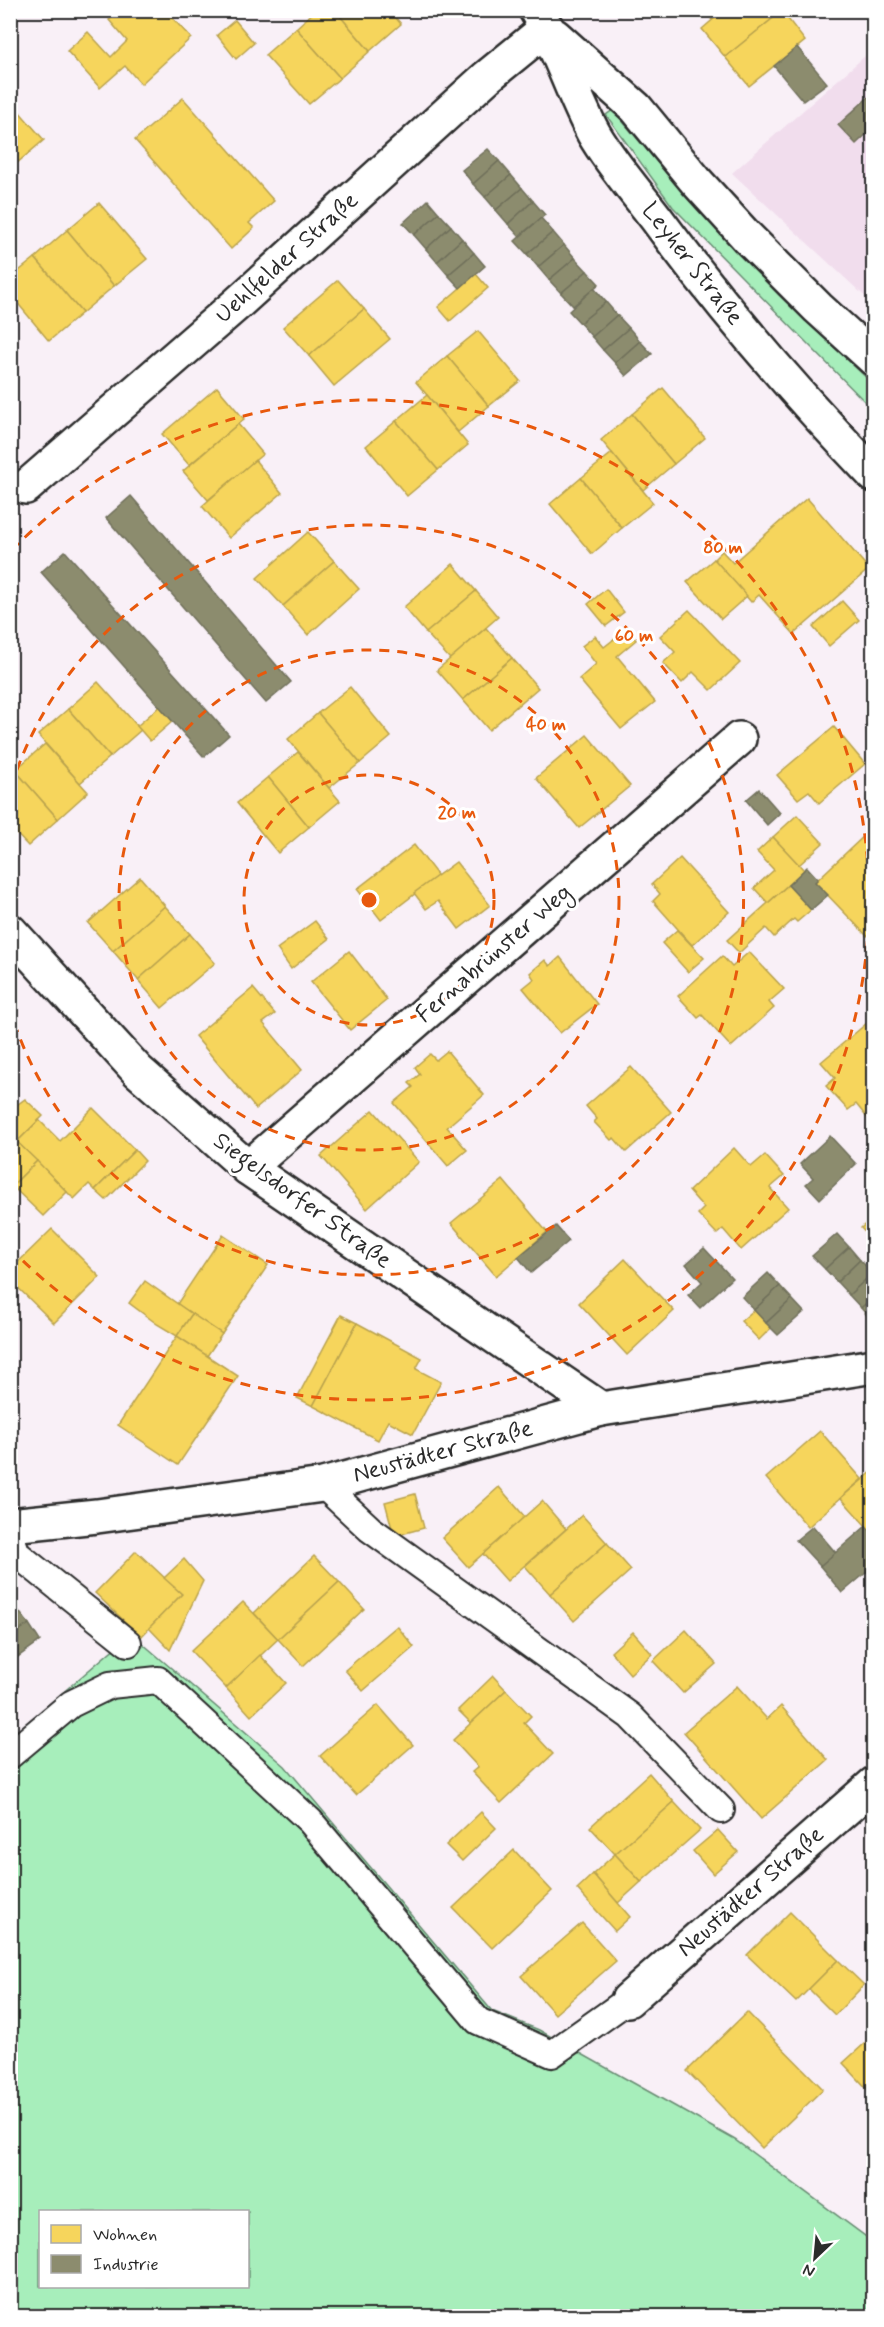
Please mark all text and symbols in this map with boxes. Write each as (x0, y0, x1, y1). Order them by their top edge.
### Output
street label: Uehlfelder Straße (209, 185, 365, 331)
street label: Leyher Straße (634, 196, 750, 332)
text: 80 m (703, 536, 743, 560)
text: 60 m (615, 624, 653, 648)
text: 40 m (526, 713, 566, 737)
text: 20 m (438, 801, 476, 825)
street label: Fernabrünster Weg (410, 878, 580, 1032)
centre of rings (359, 890, 379, 910)
street label: Siegelsdorfer Straße (205, 1126, 398, 1279)
street label: Neustädter Straße (350, 1413, 536, 1491)
street label: Neustädter Straße (671, 1820, 831, 1964)
legend (39, 2210, 249, 2288)
text: Wohnen (93, 2223, 157, 2247)
north arrow (785, 2228, 845, 2288)
text: Industrie (93, 2253, 159, 2277)
text: N (800, 2258, 818, 2282)

